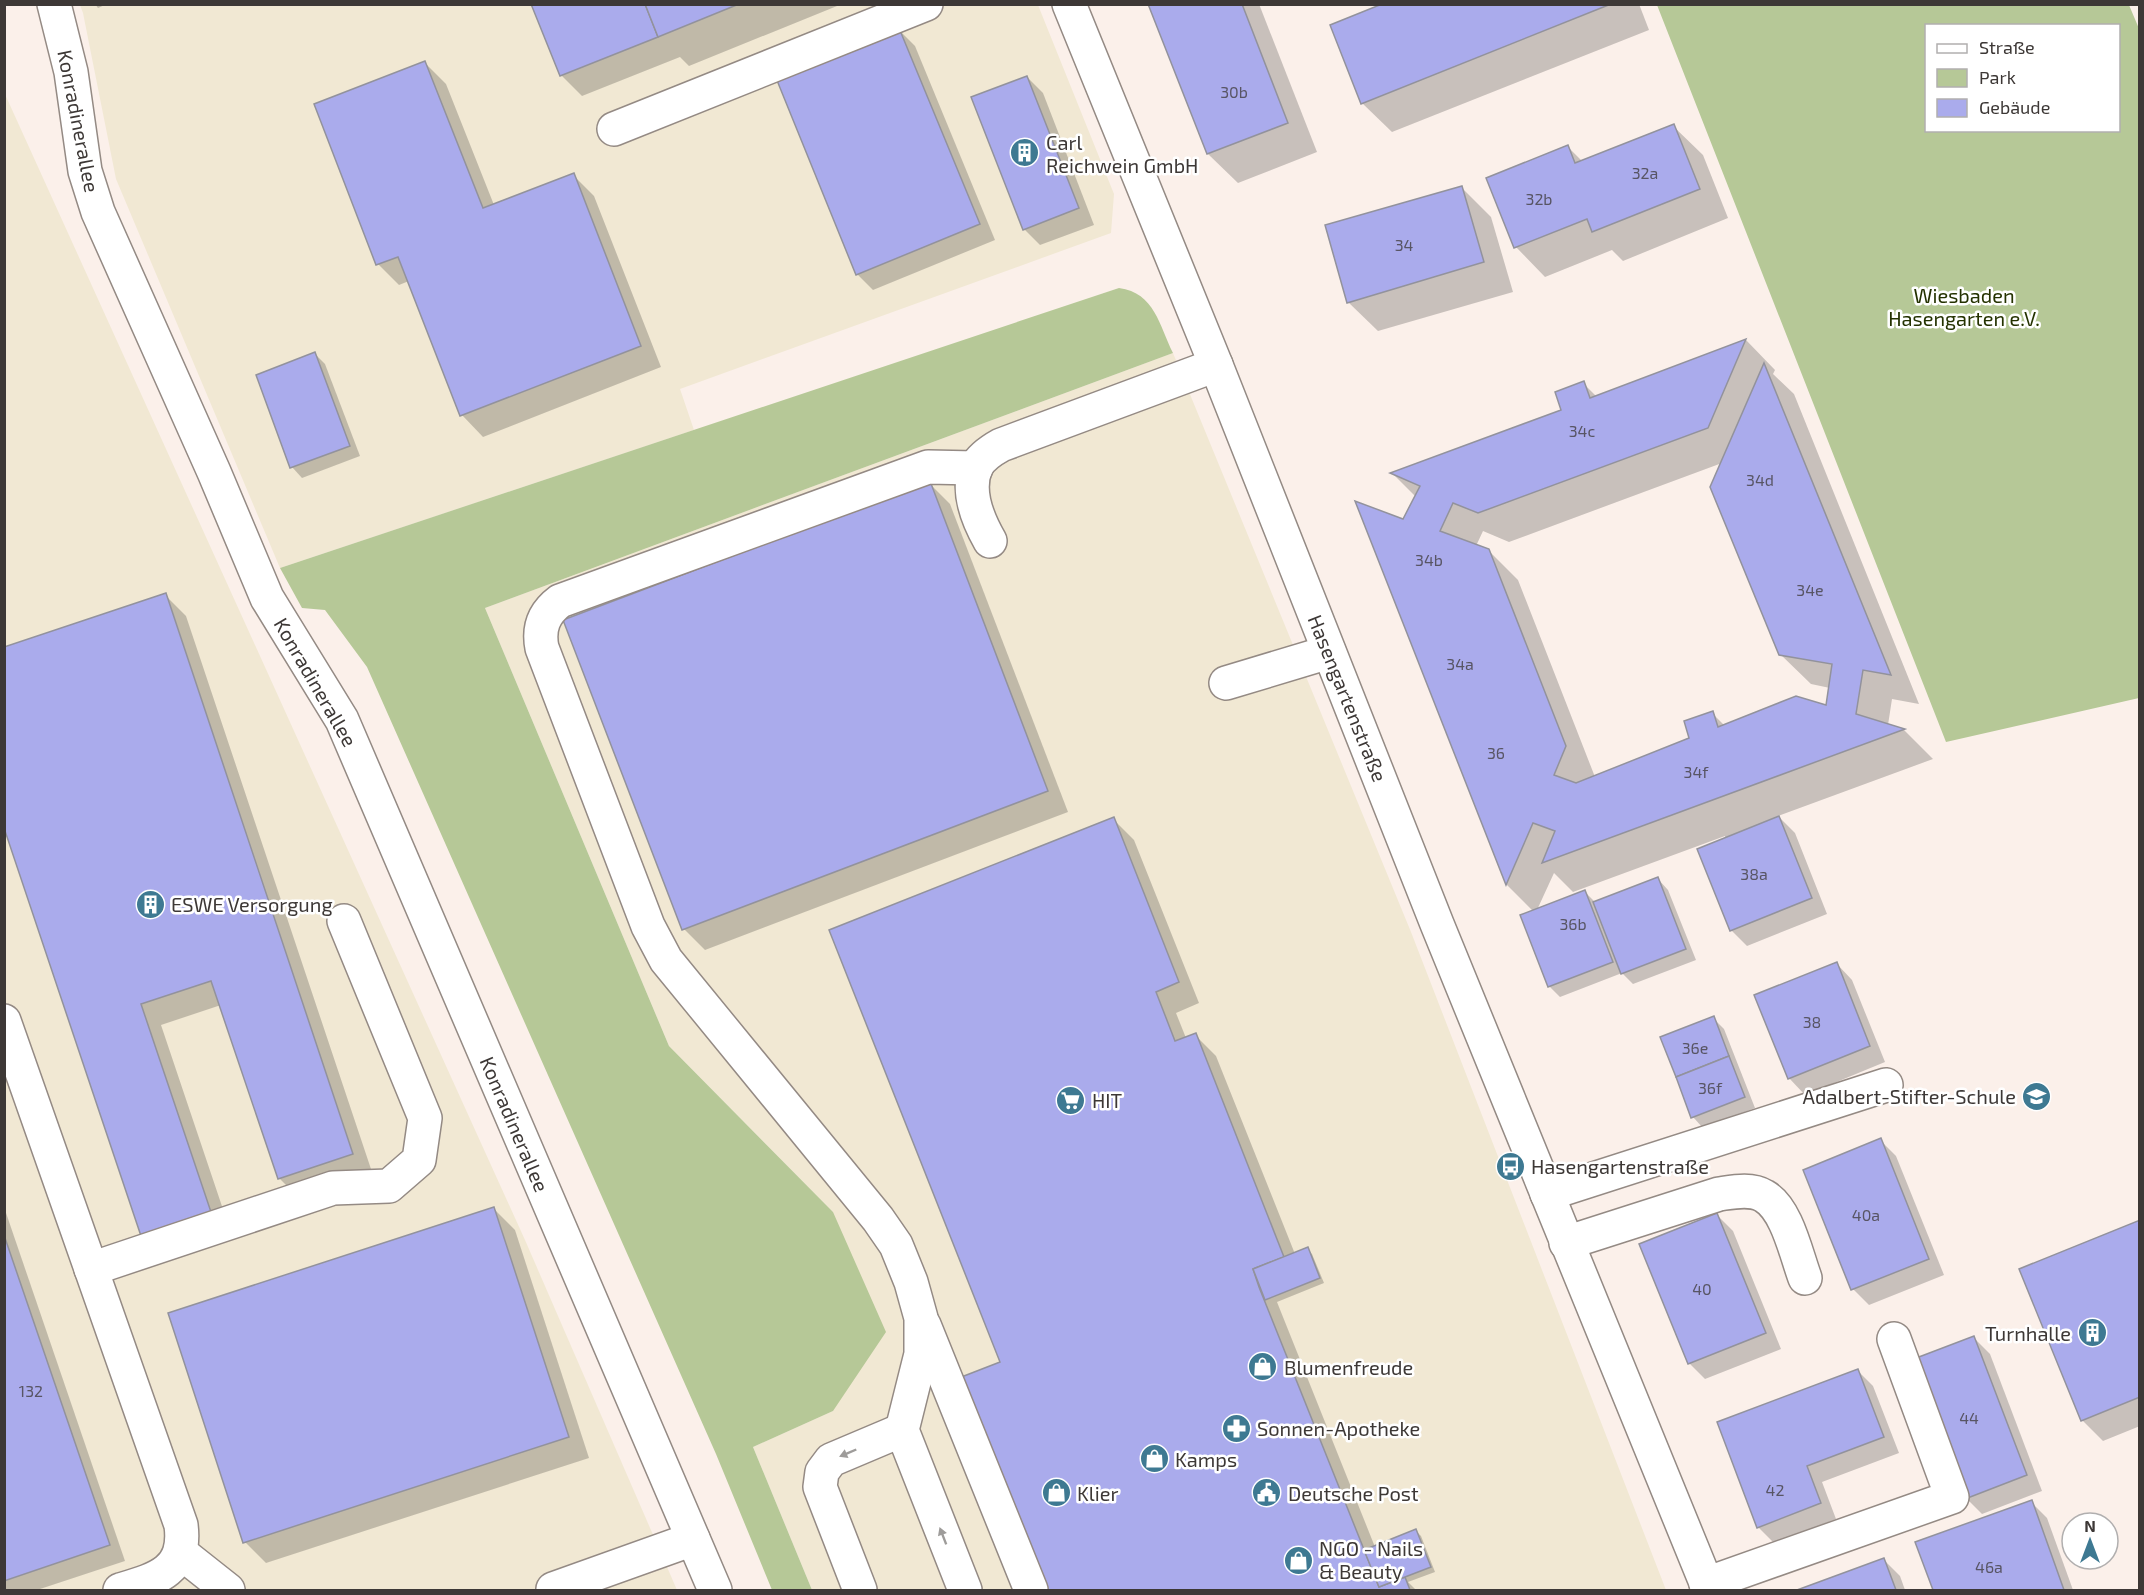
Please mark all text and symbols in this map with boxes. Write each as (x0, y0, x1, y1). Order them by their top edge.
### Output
legend (1925, 24, 2120, 132)
text: Straße (1979, 36, 2035, 58)
street label: Konradinerallee (53, 48, 105, 194)
text: Park (1979, 66, 2016, 88)
house number: 30b (1220, 82, 1248, 101)
text: Gebäude (1979, 96, 2050, 118)
place label: Carl Reichwein GmbH (1046, 130, 1198, 177)
building icon: Carl Reichwein GmbH (1009, 137, 1041, 169)
house number: 32a (1632, 163, 1658, 182)
house number: 32b (1525, 189, 1553, 208)
house number: 34 (1395, 235, 1414, 254)
park label: Wiesbaden Hasengarten e.V. (1888, 283, 2040, 330)
house number: 34c (1569, 421, 1595, 440)
house number: 34d (1746, 470, 1774, 489)
house number: 34b (1415, 550, 1443, 569)
house number: 34e (1796, 580, 1824, 599)
street label: Hasengartenstraße (1304, 611, 1392, 785)
street label: Konradinerallee (269, 613, 363, 751)
house number: 34a (1446, 654, 1474, 673)
house number: 36 (1487, 743, 1505, 762)
house number: 34f (1684, 762, 1709, 781)
house number: 38a (1740, 864, 1768, 883)
building icon: ESWE Versorgung (134, 888, 166, 920)
place label: ESWE Versorgung (171, 892, 333, 916)
house number: 36b (1559, 914, 1587, 933)
house number: 38 (1803, 1012, 1821, 1031)
house number: 36e (1682, 1038, 1708, 1057)
street label: Konradinerallee (476, 1053, 554, 1195)
house number: 36f (1698, 1078, 1723, 1097)
school or university icon: Adalbert-Stifter-Schule (2021, 1080, 2053, 1112)
supermarket icon: HIT (1055, 1084, 1087, 1116)
place label: Adalbert-Stifter-Schule (1803, 1084, 2016, 1108)
place label: HIT (1092, 1088, 1123, 1112)
bus stop icon: Hasengartenstraße (1494, 1150, 1526, 1182)
place label: Hasengartenstraße (1531, 1154, 1709, 1178)
house number: 40a (1852, 1205, 1880, 1224)
house number: 40 (1692, 1279, 1712, 1298)
building icon: Turnhalle (2076, 1317, 2108, 1349)
place label: Turnhalle (1985, 1321, 2071, 1345)
shop icon: Blumenfreude (1247, 1351, 1279, 1383)
place label: Blumenfreude (1284, 1355, 1413, 1379)
house number: 132 (19, 1381, 43, 1400)
house number: 44 (1959, 1408, 1979, 1427)
pharmacy icon: Sonnen-Apotheke (1220, 1412, 1252, 1444)
place label: Sonnen-Apotheke (1257, 1416, 1420, 1440)
shop icon: Kamps (1138, 1443, 1170, 1475)
place label: Kamps (1175, 1447, 1237, 1471)
one-way arrow (839, 1448, 857, 1458)
shop icon: Klier (1040, 1477, 1072, 1509)
public building icon: Deutsche Post (1251, 1477, 1283, 1509)
house number: 42 (1766, 1480, 1784, 1499)
place label: Klier (1077, 1481, 1118, 1505)
place label: Deutsche Post (1288, 1481, 1419, 1505)
north arrow (2060, 1511, 2120, 1571)
text: N (2084, 1516, 2096, 1535)
one-way arrow (938, 1527, 948, 1545)
place label: NGO - Nails & Beauty (1319, 1536, 1423, 1583)
shop icon: NGO - Nails & Beauty (1282, 1544, 1314, 1576)
house number: 46a (1975, 1557, 2003, 1576)

